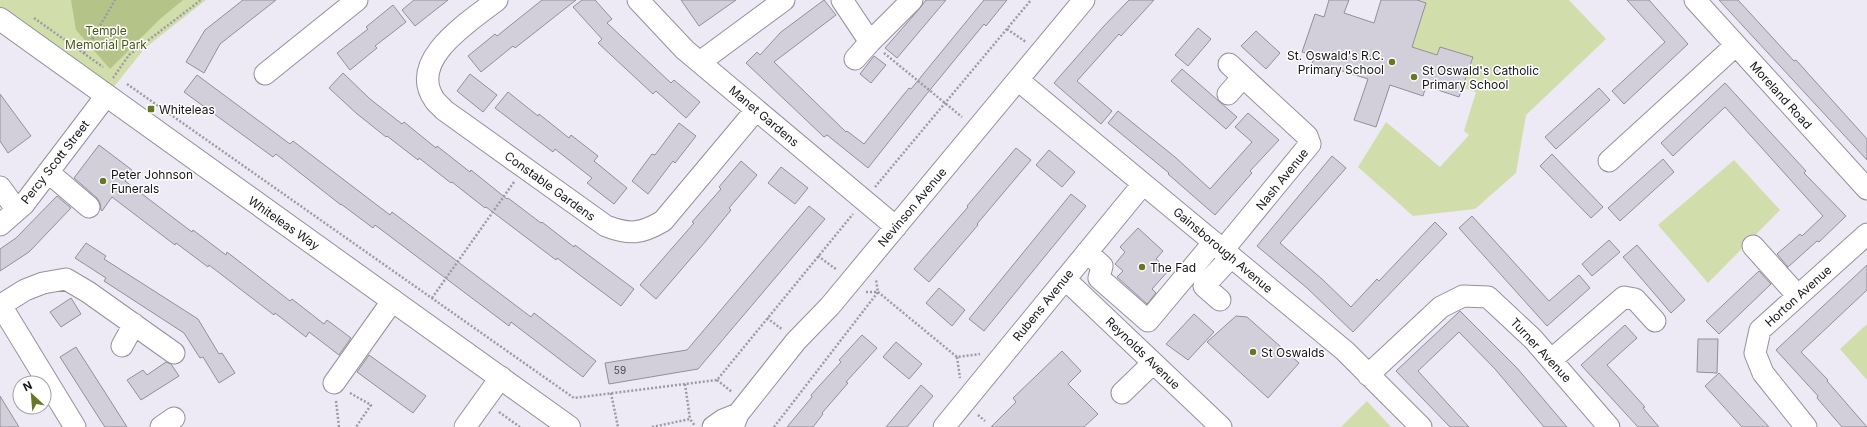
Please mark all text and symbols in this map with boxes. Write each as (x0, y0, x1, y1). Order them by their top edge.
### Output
park label: Temple Memorial Park (65, 23, 147, 52)
place label: St. Oswald's R.C. Primary School (1287, 48, 1384, 77)
marker: St. Oswald's R.C. Primary School (1387, 57, 1397, 67)
street label: Moreland Road (1747, 58, 1815, 132)
place label: St Oswald's Catholic Primary School (1422, 63, 1539, 92)
marker: St Oswald's Catholic Primary School (1409, 72, 1419, 82)
street label: Manet Gardens (726, 82, 802, 150)
place label: Whiteleas (159, 102, 215, 117)
marker: Whiteleas (146, 104, 156, 114)
street label: Percy Scott Street (18, 117, 92, 207)
street label: Nash Avenue (1253, 145, 1311, 213)
street label: Constable Gardens (502, 148, 598, 224)
street label: Nevinson Avenue (875, 164, 949, 250)
place label: Peter Johnson Funerals (111, 167, 193, 196)
marker: Peter Johnson Funerals (98, 176, 108, 186)
street label: Whiteleas Way (245, 193, 323, 253)
street label: Gainsborough Avenue (1170, 204, 1276, 296)
place label: The Fad (1150, 260, 1196, 275)
marker: The Fad (1137, 262, 1147, 272)
street label: Horton Avenue (1762, 262, 1834, 330)
street label: Rubens Avenue (1009, 266, 1077, 344)
street label: Reynolds Avenue (1103, 314, 1183, 392)
street label: Turner Avenue (1507, 315, 1575, 385)
place label: St Oswalds (1261, 345, 1325, 360)
marker: St Oswalds (1248, 347, 1258, 357)
house number: 59 (614, 364, 626, 376)
north arrow (12, 375, 52, 415)
text: N (21, 378, 34, 394)

